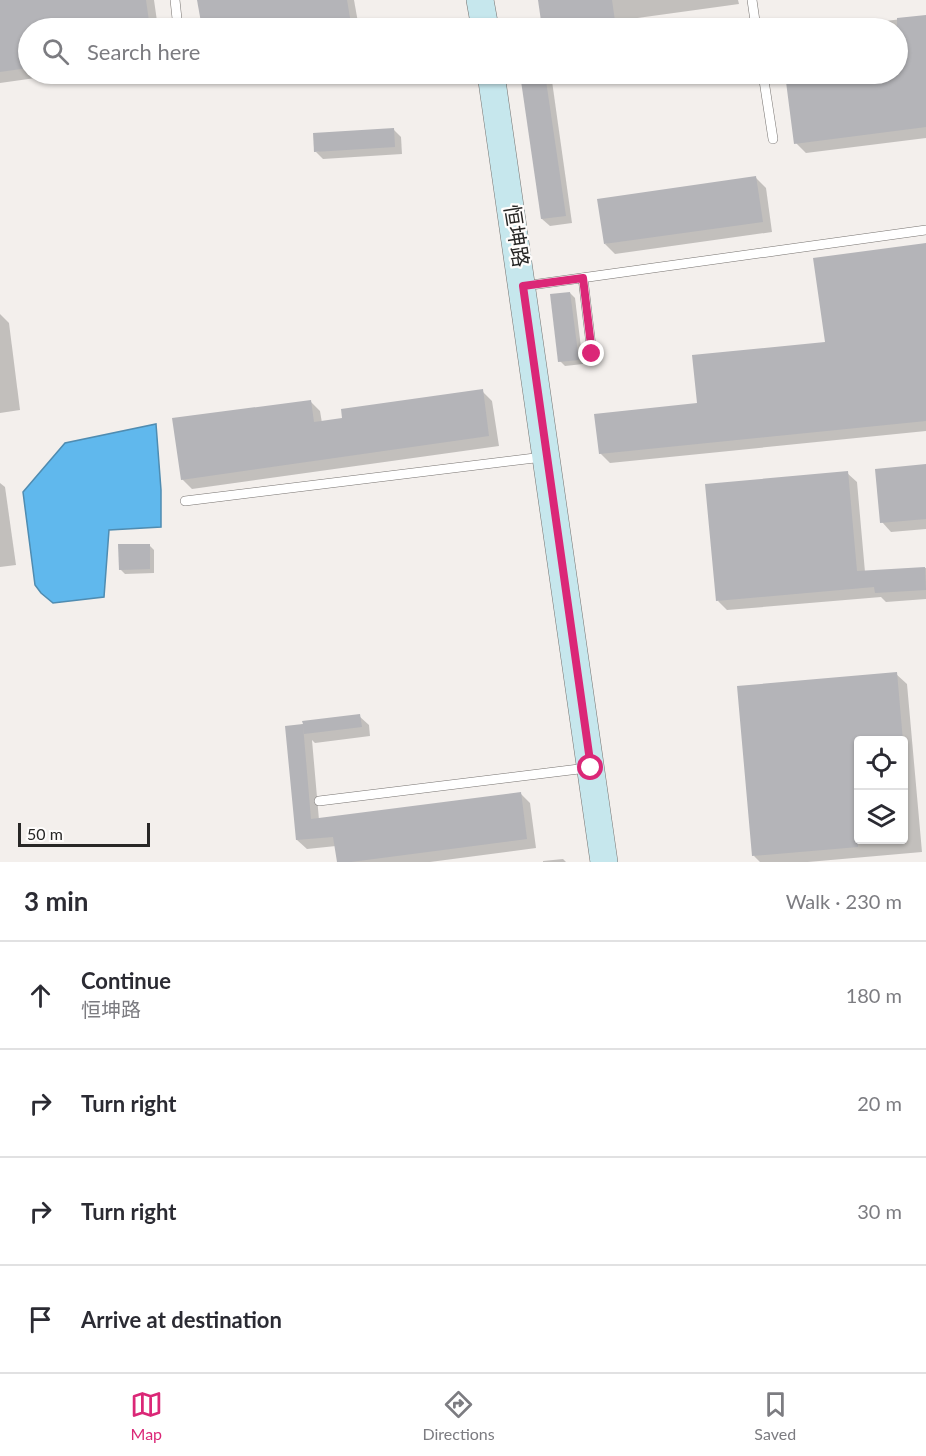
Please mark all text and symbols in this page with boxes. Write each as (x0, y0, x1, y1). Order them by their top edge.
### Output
search box (18, 18, 908, 84)
icon: search (39, 35, 72, 68)
text: Search here (87, 38, 200, 65)
street label: 恒坤路 (500, 203, 535, 269)
route end (578, 340, 604, 366)
map controls (854, 736, 908, 844)
button: locate (854, 736, 908, 790)
route start (577, 754, 603, 780)
button: layers (854, 790, 908, 844)
scale bar (18, 820, 150, 848)
text: 50 m (27, 824, 63, 843)
text: 3 min (24, 885, 88, 917)
text: Walk · 230 m (786, 889, 902, 913)
text: Continue (81, 967, 171, 994)
icon: ahead (24, 979, 57, 1012)
text: 180 m (846, 983, 902, 1007)
text: 恒坤路 (81, 997, 141, 1021)
icon: right (24, 1087, 57, 1120)
text: Turn right (81, 1090, 176, 1117)
text: 20 m (857, 1091, 902, 1115)
icon: right (24, 1195, 57, 1228)
text: Turn right (81, 1198, 176, 1225)
text: 30 m (857, 1199, 902, 1223)
icon: arrive (24, 1303, 57, 1336)
text: Arrive at destination (81, 1306, 282, 1333)
tab: Map (130, 1388, 163, 1443)
tab: Directions (422, 1388, 495, 1443)
tab: Saved (754, 1388, 796, 1443)

